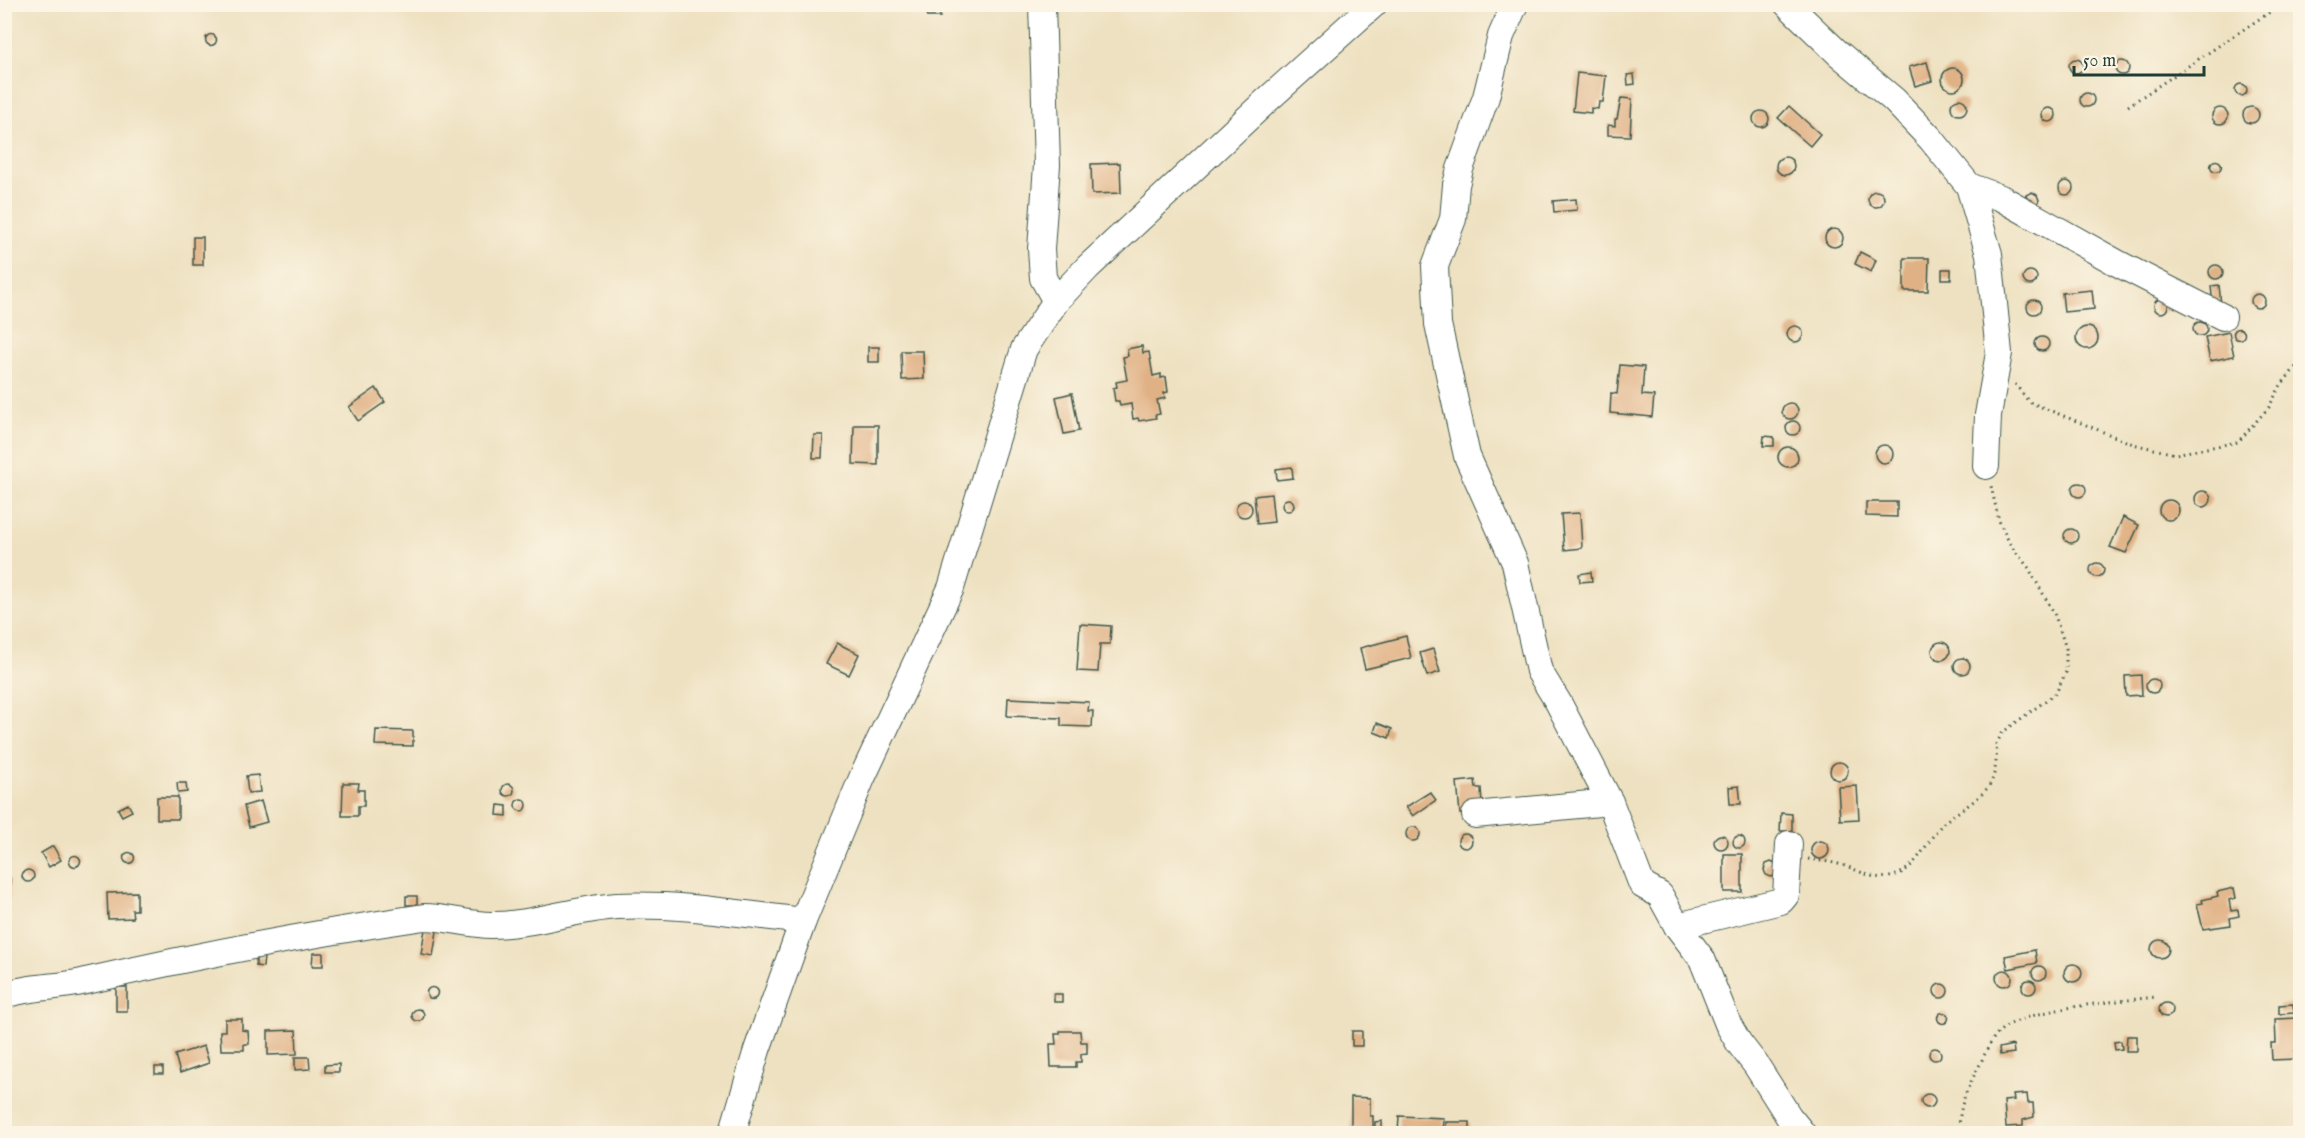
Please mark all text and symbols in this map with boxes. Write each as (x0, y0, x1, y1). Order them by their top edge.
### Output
scale bar (2074, 39, 2204, 77)
text: 50 m (2083, 50, 2116, 73)

